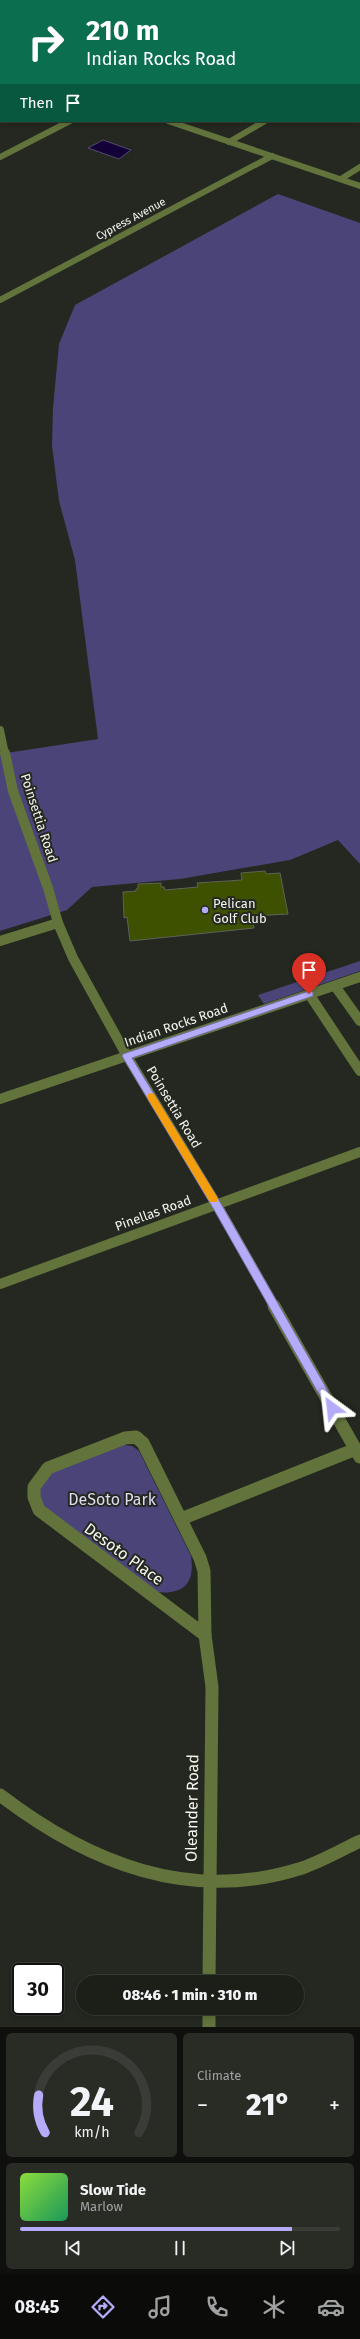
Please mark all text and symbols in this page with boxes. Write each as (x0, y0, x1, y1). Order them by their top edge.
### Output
text: 210 m (86, 14, 160, 47)
icon: right (20, 16, 72, 68)
text: Indian Rocks Road (86, 48, 236, 70)
icon: arrive (62, 92, 84, 114)
text: Then (20, 94, 54, 112)
street label: Cypress Avenue (94, 195, 168, 243)
street label: Poinsettia Road (18, 772, 60, 864)
place label: Pelican Golf Club (213, 896, 267, 926)
marker: Pelican Golf Club (200, 905, 210, 915)
pin (292, 953, 326, 994)
icon: arrive (298, 959, 320, 981)
street label: Indian Rocks Road (122, 1000, 230, 1050)
street label: Poinsettia Road (144, 1063, 204, 1151)
street label: Pinellas Road (113, 1192, 193, 1234)
position arrow (311, 1387, 353, 1429)
park label: DeSoto Park (68, 1490, 157, 1509)
street label: Desoto Place (81, 1519, 167, 1589)
street label: Oleander Road (182, 1754, 202, 1862)
speed limit sign: 30 (12, 1963, 64, 2015)
text: 08:46 · 1 min · 310 m (123, 1986, 258, 2004)
text: Climate (197, 2068, 241, 2083)
text: 24 (70, 2077, 113, 2127)
text: 21° (246, 2087, 291, 2123)
text: − (197, 2092, 208, 2119)
text: + (329, 2092, 340, 2119)
text: km/h (74, 2124, 109, 2141)
text: Slow Tide (80, 2181, 146, 2199)
text: Marlow (80, 2199, 123, 2214)
icon: previous (62, 2237, 84, 2259)
icon: pause (169, 2237, 191, 2259)
icon: next (276, 2237, 298, 2259)
icon: directions (89, 2293, 117, 2321)
icon: music (146, 2293, 174, 2321)
icon: phone (203, 2293, 231, 2321)
icon: climate (260, 2293, 288, 2321)
icon: car (317, 2293, 345, 2321)
text: 08:45 (15, 2296, 59, 2318)

